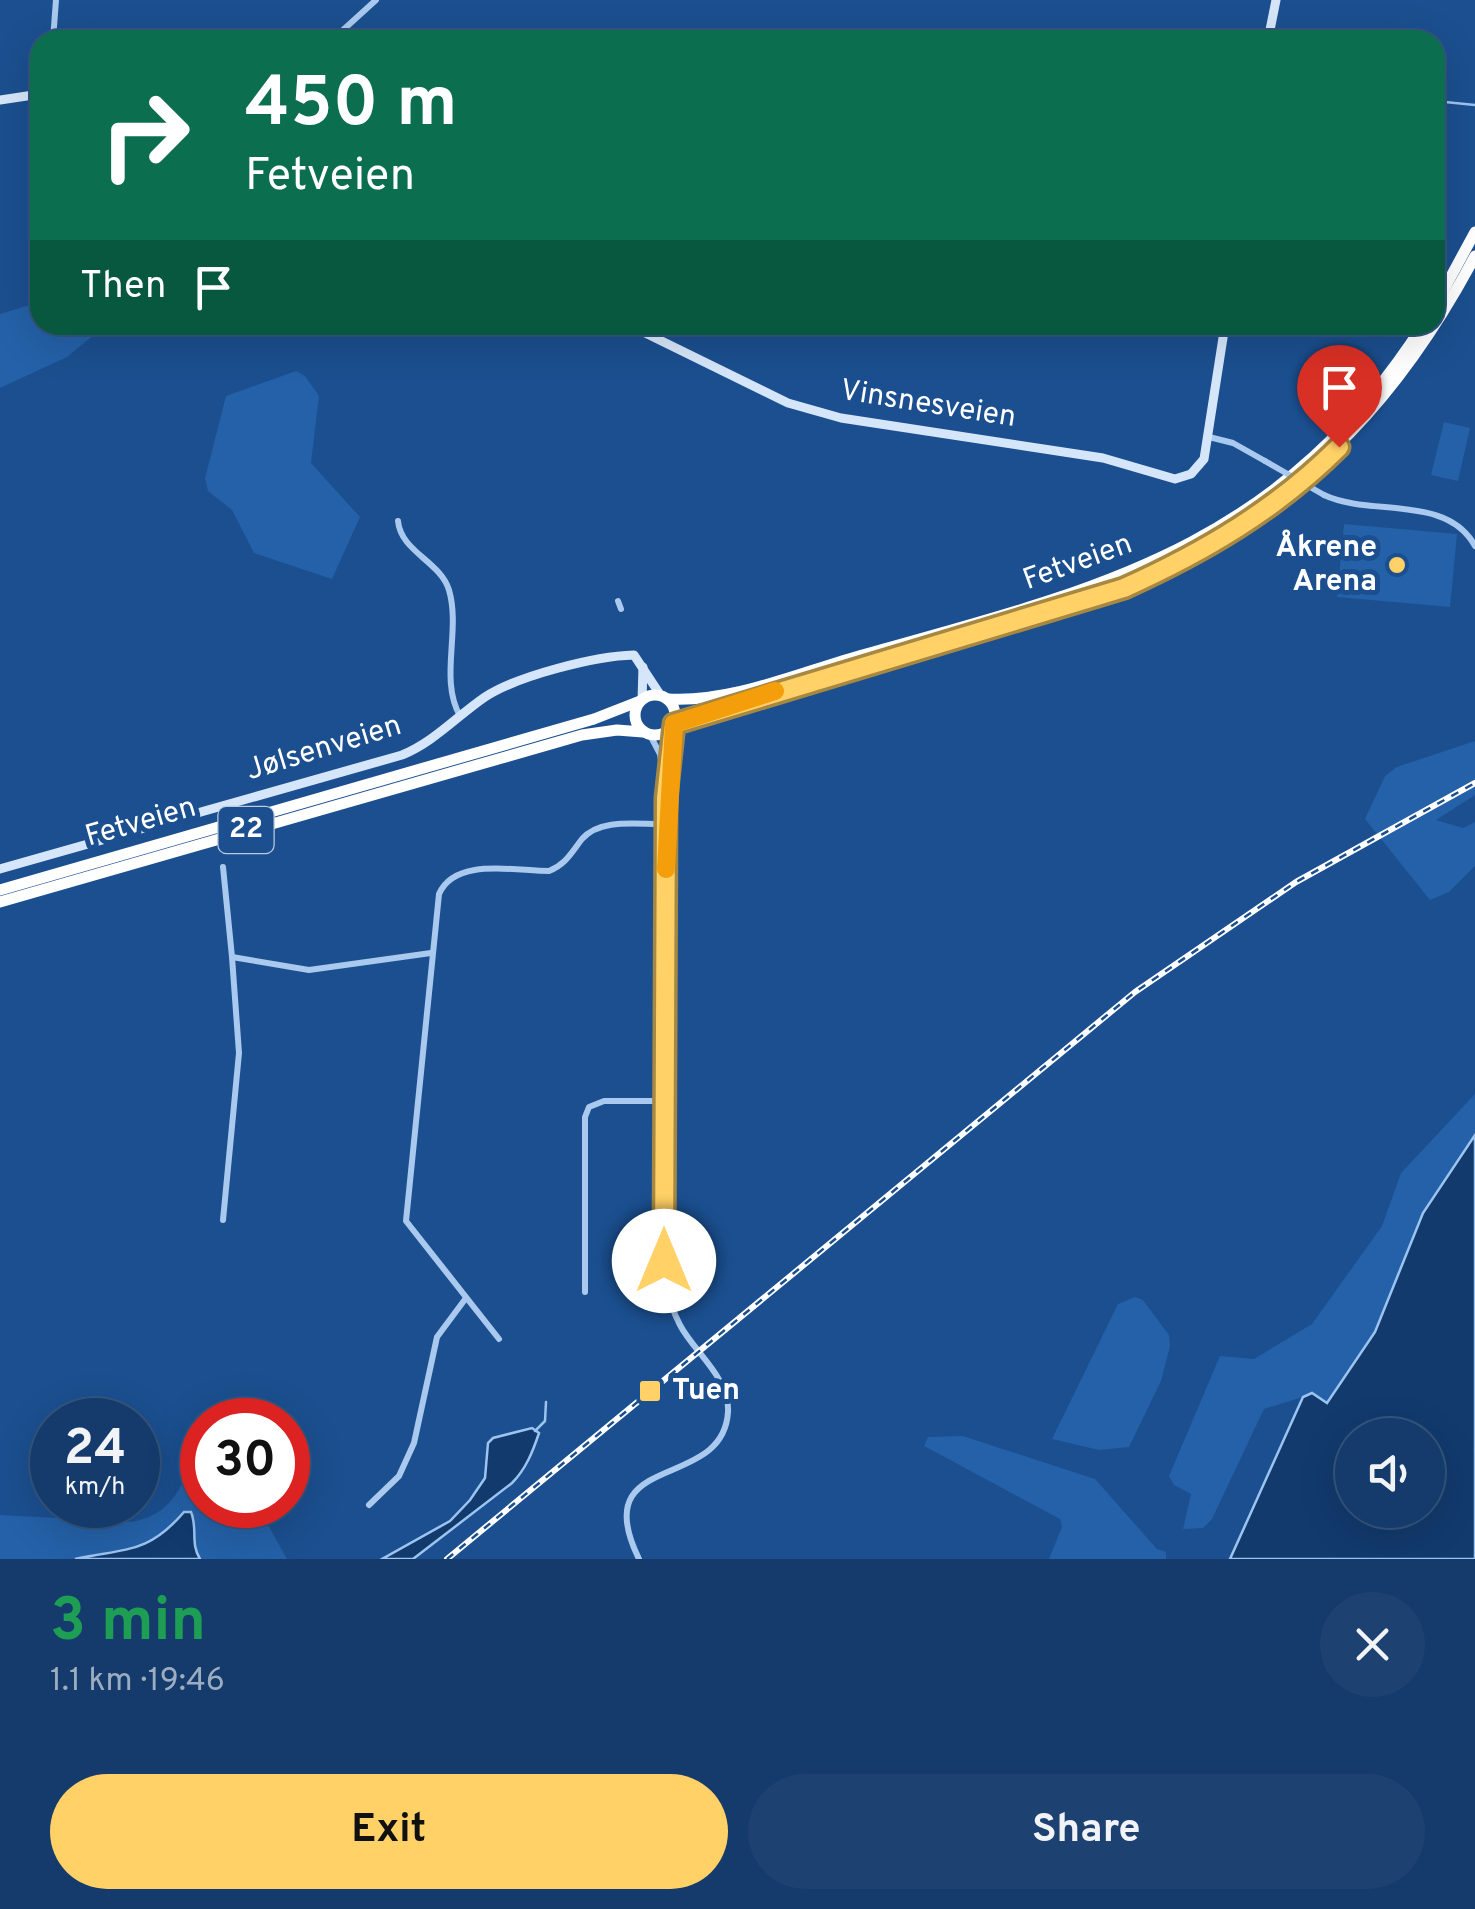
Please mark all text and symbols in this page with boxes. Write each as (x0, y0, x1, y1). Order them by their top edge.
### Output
text: 450 m (245, 62, 457, 151)
icon: right (80, 70, 210, 200)
text: Fetveien (245, 149, 415, 206)
icon: arrive (186, 260, 241, 315)
text: Then (80, 263, 166, 312)
pin (1297, 345, 1382, 448)
icon: arrive (1312, 360, 1367, 415)
street label: Vinsnesveien (838, 373, 1018, 437)
street label: Fetveien (1018, 526, 1138, 600)
place label: Åkrene Arena (1276, 529, 1377, 601)
marker: Åkrene Arena (1386, 554, 1408, 576)
street label: Jølsenveien (242, 708, 406, 790)
street label: Fetveien (81, 790, 201, 856)
road number: 22 (218, 807, 274, 853)
position arrow (612, 1209, 716, 1313)
place label: Tuen (672, 1373, 740, 1410)
marker: Tuen (637, 1378, 663, 1404)
speed limit sign: 30 (180, 1398, 310, 1528)
map controls (1335, 1418, 1445, 1528)
button: sound (1335, 1418, 1445, 1528)
text: 24 (64, 1419, 126, 1482)
text: km/h (65, 1472, 125, 1504)
text: 3 min (50, 1586, 206, 1662)
button: close (1320, 1592, 1425, 1697)
text: 1.1 km · 19:46 (50, 1662, 225, 1702)
button: Exit (50, 1774, 728, 1889)
button: Share (748, 1774, 1425, 1889)

